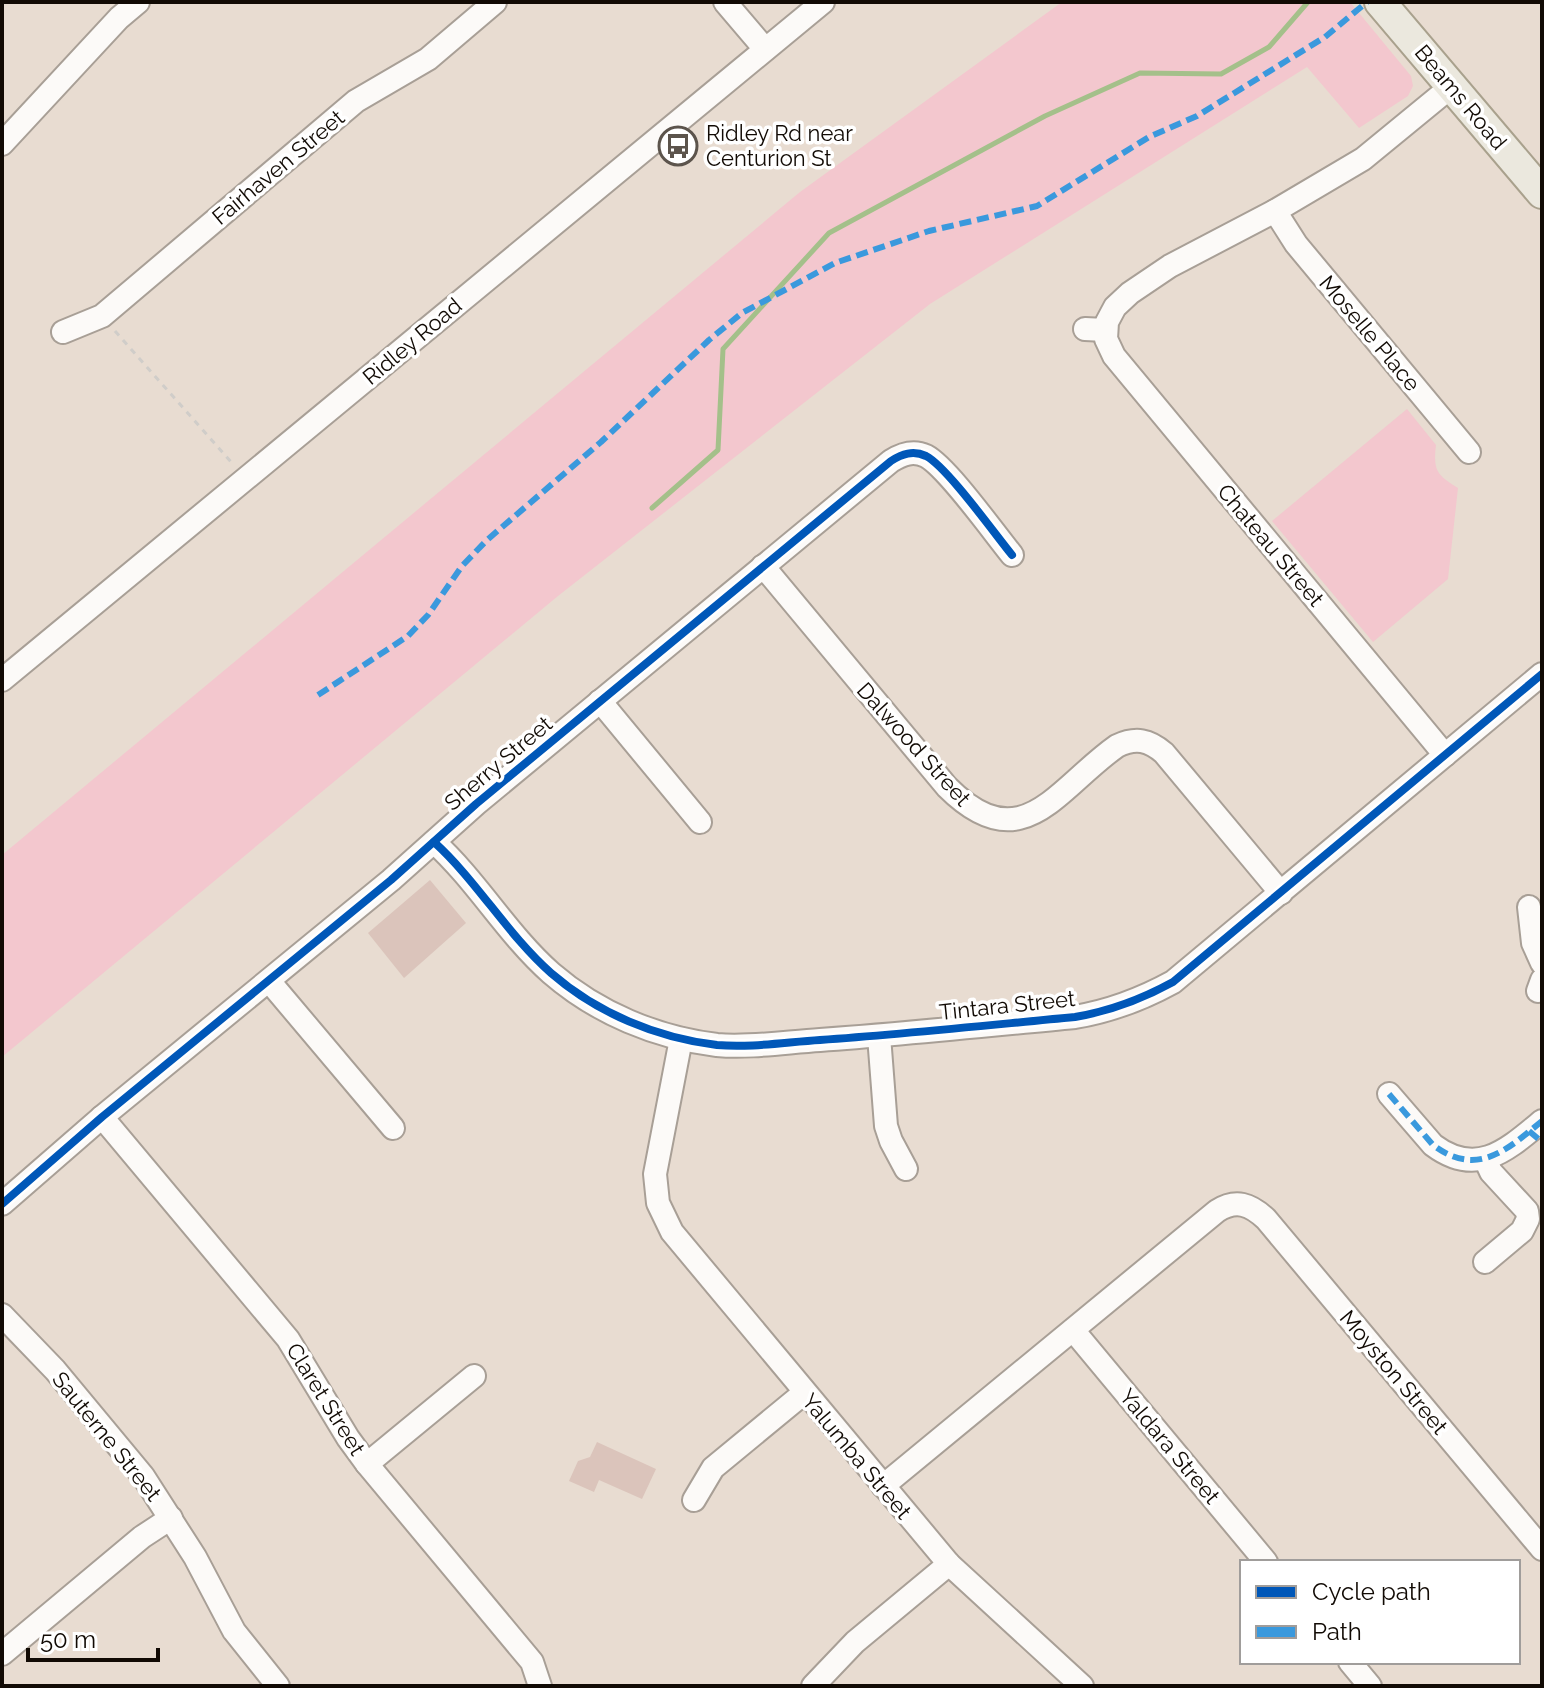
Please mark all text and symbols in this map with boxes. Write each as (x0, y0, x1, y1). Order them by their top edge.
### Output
street label: Beams Road (1410, 39, 1512, 155)
street label: Fairhaven Street (207, 104, 350, 230)
place label: Ridley Rd near Centurion St (706, 120, 853, 171)
bus stop icon: Ridley Rd near Centurion St (657, 125, 699, 167)
street label: Moselle Place (1314, 270, 1426, 396)
street label: Ridley Road (357, 292, 467, 390)
street label: Chateau Street (1212, 479, 1330, 612)
street label: Dalwood Street (852, 677, 977, 812)
street label: Sherry Street (439, 710, 558, 816)
street label: Tintara Street (938, 985, 1077, 1025)
street label: Moyston Street (1335, 1305, 1454, 1440)
street label: Claret Street (281, 1338, 371, 1460)
street label: Sauterne Street (47, 1366, 167, 1506)
street label: Yaldara Street (1114, 1383, 1226, 1509)
street label: Yalumba Street (797, 1388, 917, 1524)
legend (1240, 1560, 1520, 1664)
text: Cycle path (1312, 1577, 1431, 1606)
scale bar (28, 1612, 158, 1662)
text: Path (1312, 1617, 1362, 1646)
text: 50 m (40, 1625, 96, 1654)

